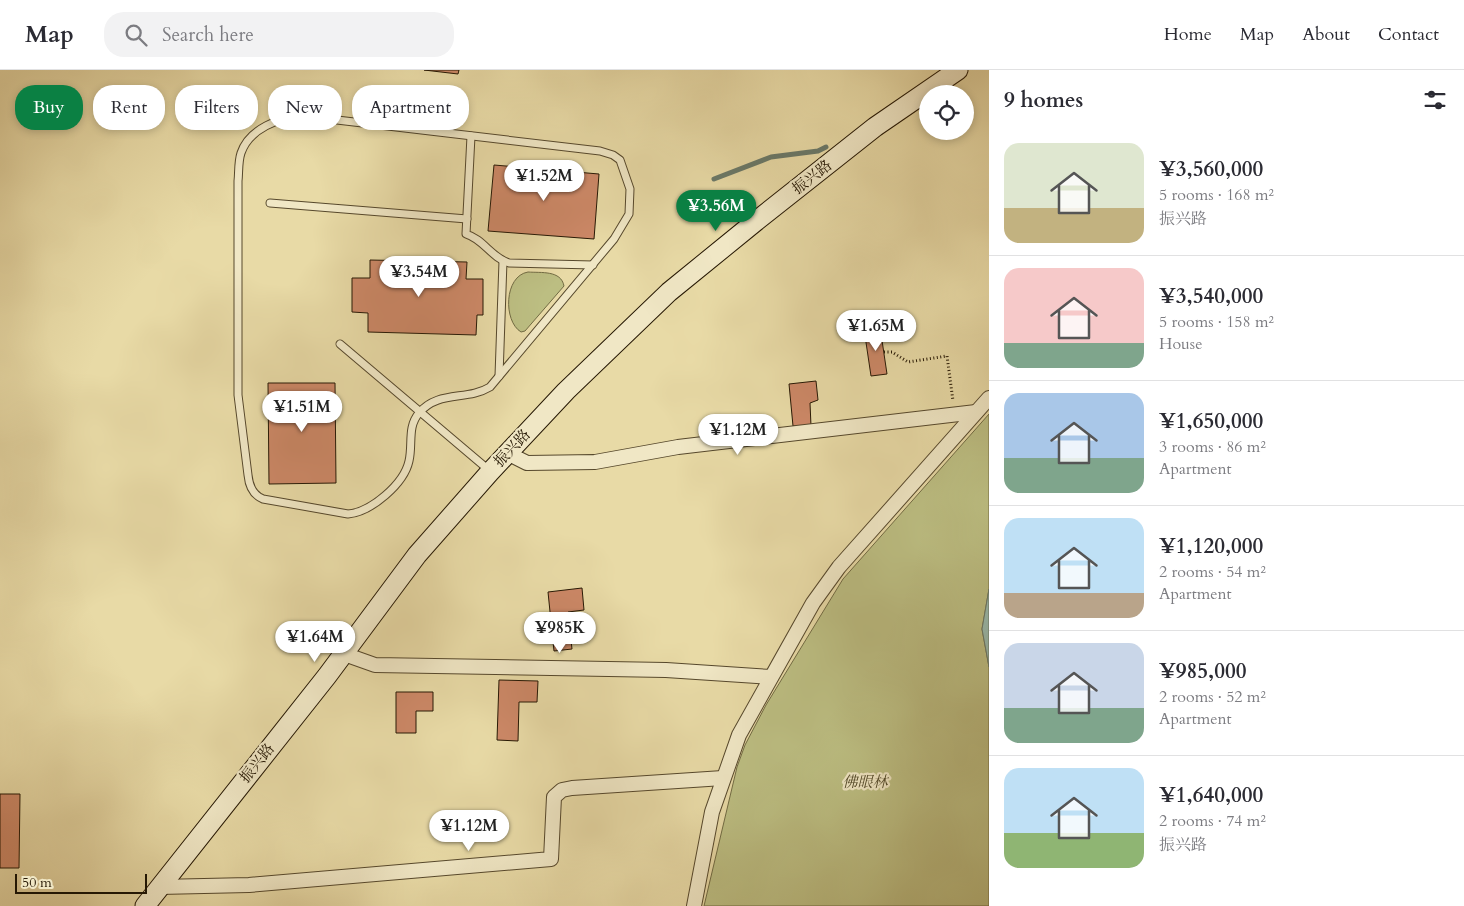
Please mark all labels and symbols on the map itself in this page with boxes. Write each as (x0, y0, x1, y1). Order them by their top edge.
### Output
street label: 振兴路 (788, 155, 836, 199)
pin: ¥1.52M (503, 160, 585, 202)
pin: ¥3.56M (675, 190, 757, 232)
pin: ¥3.54M (378, 256, 460, 298)
pin: ¥1.65M (835, 310, 917, 352)
pin: ¥1.51M (261, 390, 343, 433)
pin: ¥1.12M (697, 414, 779, 456)
street label: 振兴路 (489, 425, 535, 471)
pin: ¥985K (525, 612, 595, 654)
pin: ¥1.64M (274, 620, 356, 663)
street label: 振兴路 (235, 739, 279, 787)
park label: 佛眼林 (842, 772, 889, 792)
pin: ¥1.12M (428, 810, 510, 852)
scale bar (15, 871, 148, 894)

